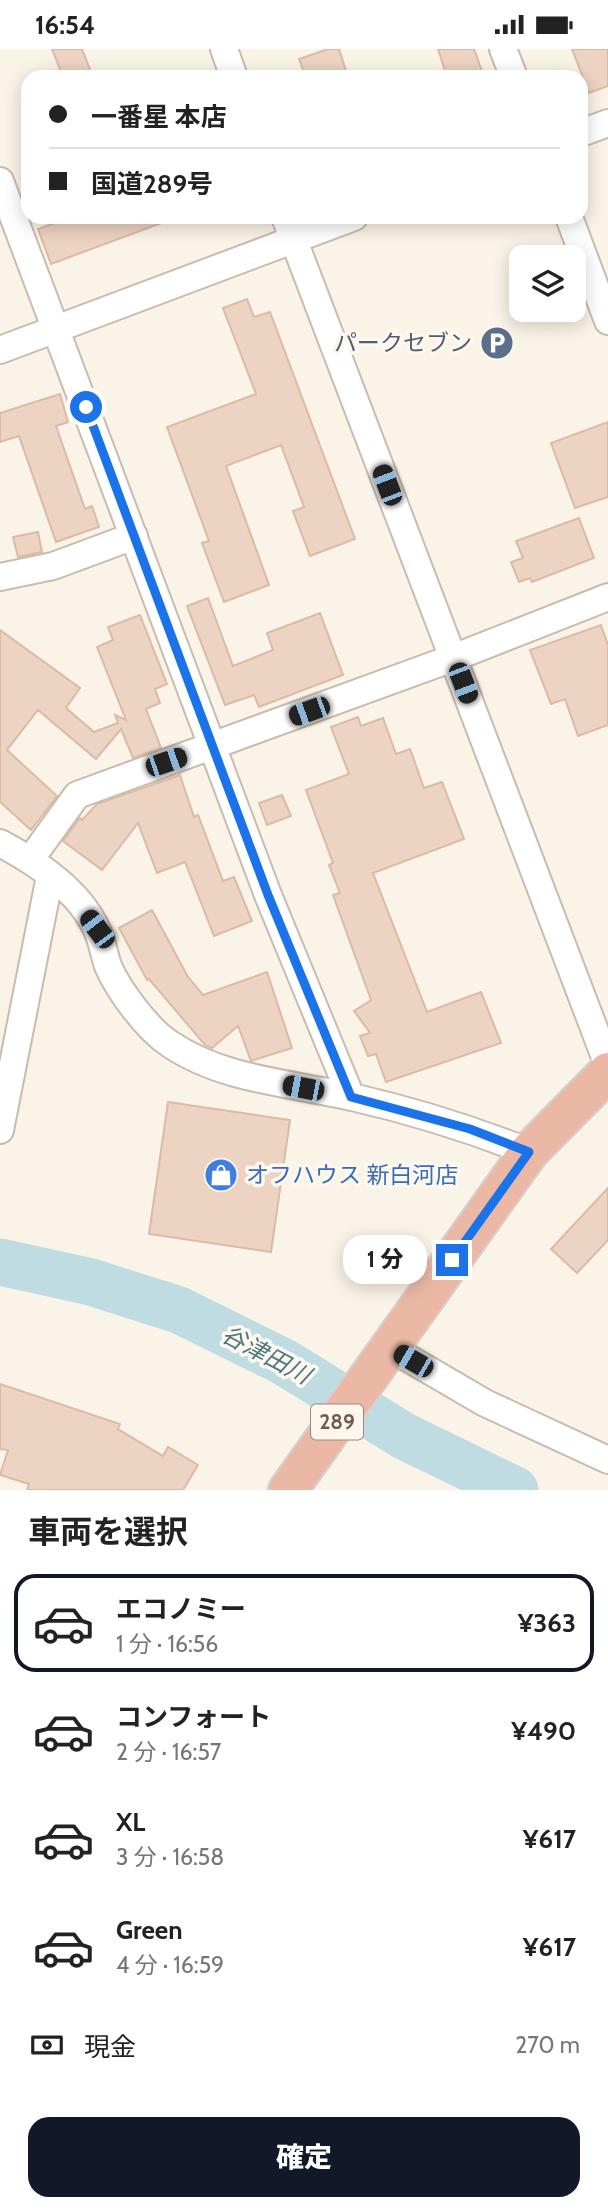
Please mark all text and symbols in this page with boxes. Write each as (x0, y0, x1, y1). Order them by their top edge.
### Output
text: 16:54 (35, 9, 95, 41)
text: 一番星 本店 (91, 101, 227, 133)
text: 国道289号 (91, 168, 213, 200)
map controls (509, 245, 586, 322)
button: layers (509, 245, 586, 322)
parking icon: パークセブン (478, 324, 516, 362)
place label: パークセブン (334, 329, 472, 357)
route start (70, 391, 102, 423)
car (370, 462, 405, 508)
car (446, 660, 481, 706)
car (286, 694, 333, 728)
car (143, 745, 190, 779)
car (76, 906, 119, 952)
car (281, 1074, 326, 1102)
shop icon: オフハウス 新白河店 (202, 1156, 240, 1194)
place label: オフハウス 新白河店 (246, 1161, 458, 1189)
callout: 1 分 (344, 1235, 428, 1285)
route end (436, 1244, 468, 1276)
text: 1 分 (367, 1245, 403, 1273)
water label: 谷津田川 (217, 1319, 318, 1391)
car (390, 1341, 437, 1381)
road number: 289 (311, 1405, 363, 1439)
text: 車両を選択 (28, 1512, 188, 1551)
icon: car (32, 1592, 95, 1655)
text: エコノミー (116, 1593, 246, 1625)
text: ¥363 (518, 1607, 576, 1639)
text: 1 分 · 16:56 (116, 1630, 218, 1658)
icon: car (32, 1700, 95, 1763)
text: コンフォート (116, 1701, 271, 1733)
text: ¥490 (511, 1715, 576, 1747)
text: 2 分 · 16:57 (116, 1738, 221, 1766)
text: XL (116, 1806, 145, 1838)
icon: car (32, 1808, 95, 1871)
text: ¥617 (523, 1823, 576, 1855)
text: 3 分 · 16:58 (116, 1843, 224, 1871)
text: Green (116, 1914, 183, 1946)
icon: car (32, 1916, 95, 1979)
text: ¥617 (523, 1931, 576, 1963)
text: 4 分 · 16:59 (116, 1951, 224, 1979)
icon: cash (28, 2026, 66, 2064)
text: 現金 (84, 2031, 136, 2063)
text: 270 m (515, 2031, 580, 2059)
button: 確定 (28, 2117, 580, 2197)

